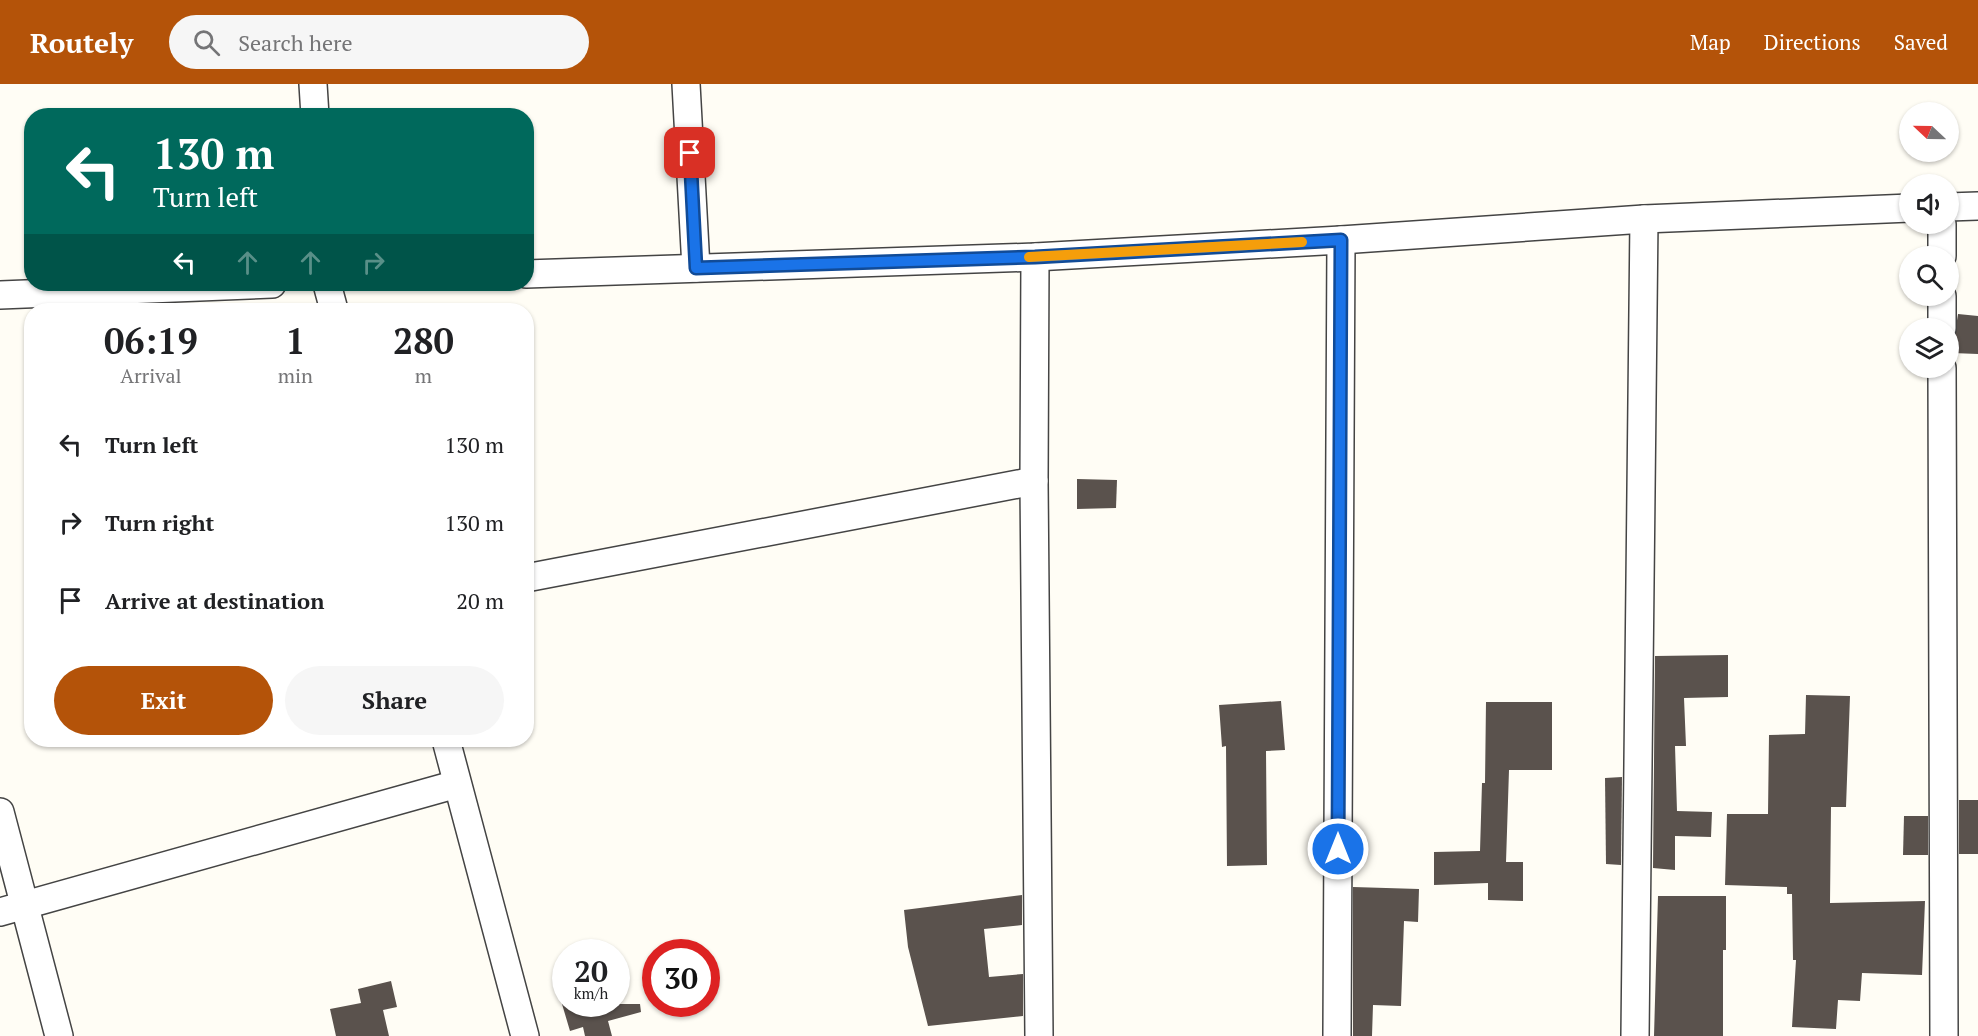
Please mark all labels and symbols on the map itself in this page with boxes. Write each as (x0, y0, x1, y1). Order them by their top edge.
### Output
north arrow (1899, 102, 1959, 162)
pin (664, 127, 715, 178)
position arrow (1306, 817, 1370, 881)
speed limit sign: 30 (642, 939, 720, 1017)

